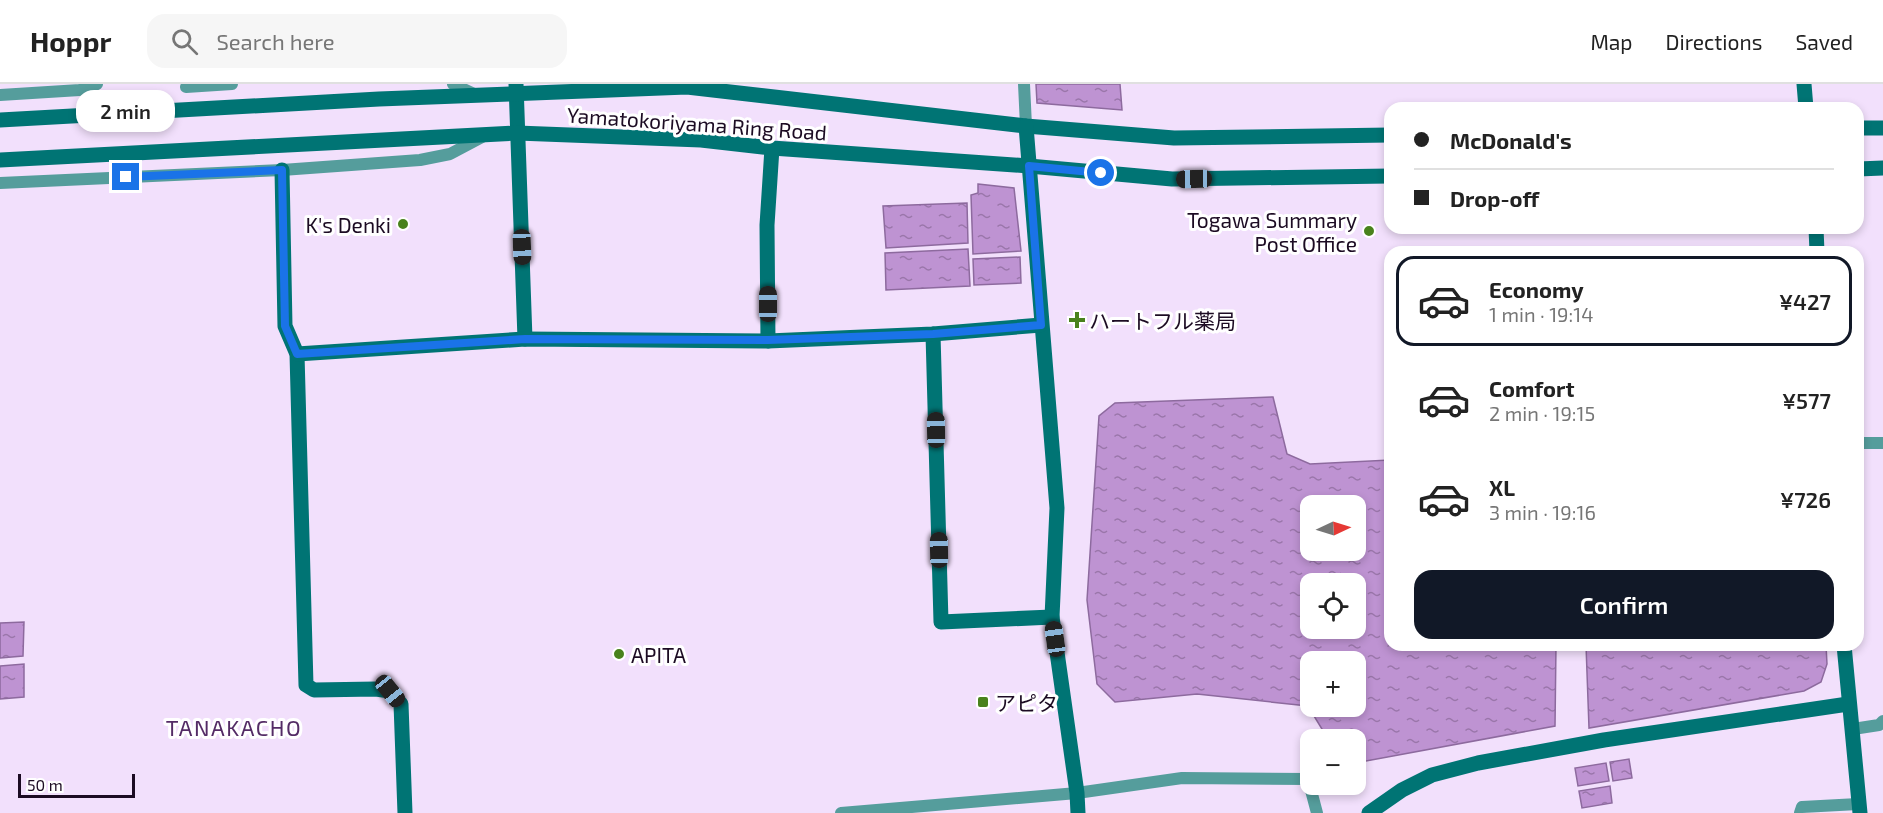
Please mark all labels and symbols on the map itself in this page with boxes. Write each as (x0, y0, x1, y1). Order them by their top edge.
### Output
callout: 2 min (76, 90, 176, 132)
street label: Yamatokoriyama Ring Road (566, 101, 828, 145)
route start (1087, 159, 1114, 186)
route end (112, 163, 139, 190)
car (1176, 170, 1212, 188)
place label: Togawa Summary Post Office (1187, 207, 1357, 256)
place label: K's Denki (306, 212, 391, 237)
marker: K's Denki (396, 217, 410, 231)
marker: Togawa Summary Post Office (1362, 224, 1376, 238)
car (512, 229, 532, 265)
car (759, 286, 777, 322)
place label: ハートフル薬局 (1089, 308, 1236, 333)
marker: ハートフル薬局 (1070, 313, 1084, 327)
car (927, 412, 945, 448)
north arrow (1300, 495, 1366, 561)
car (930, 532, 948, 568)
car (1044, 620, 1066, 658)
place label: APITA (631, 642, 686, 667)
marker: APITA (612, 647, 626, 661)
car (372, 671, 408, 711)
place label: アピタ (995, 690, 1058, 715)
marker: アピタ (976, 695, 990, 709)
district label: TANAKACHO (166, 714, 302, 740)
scale bar (18, 771, 135, 798)

